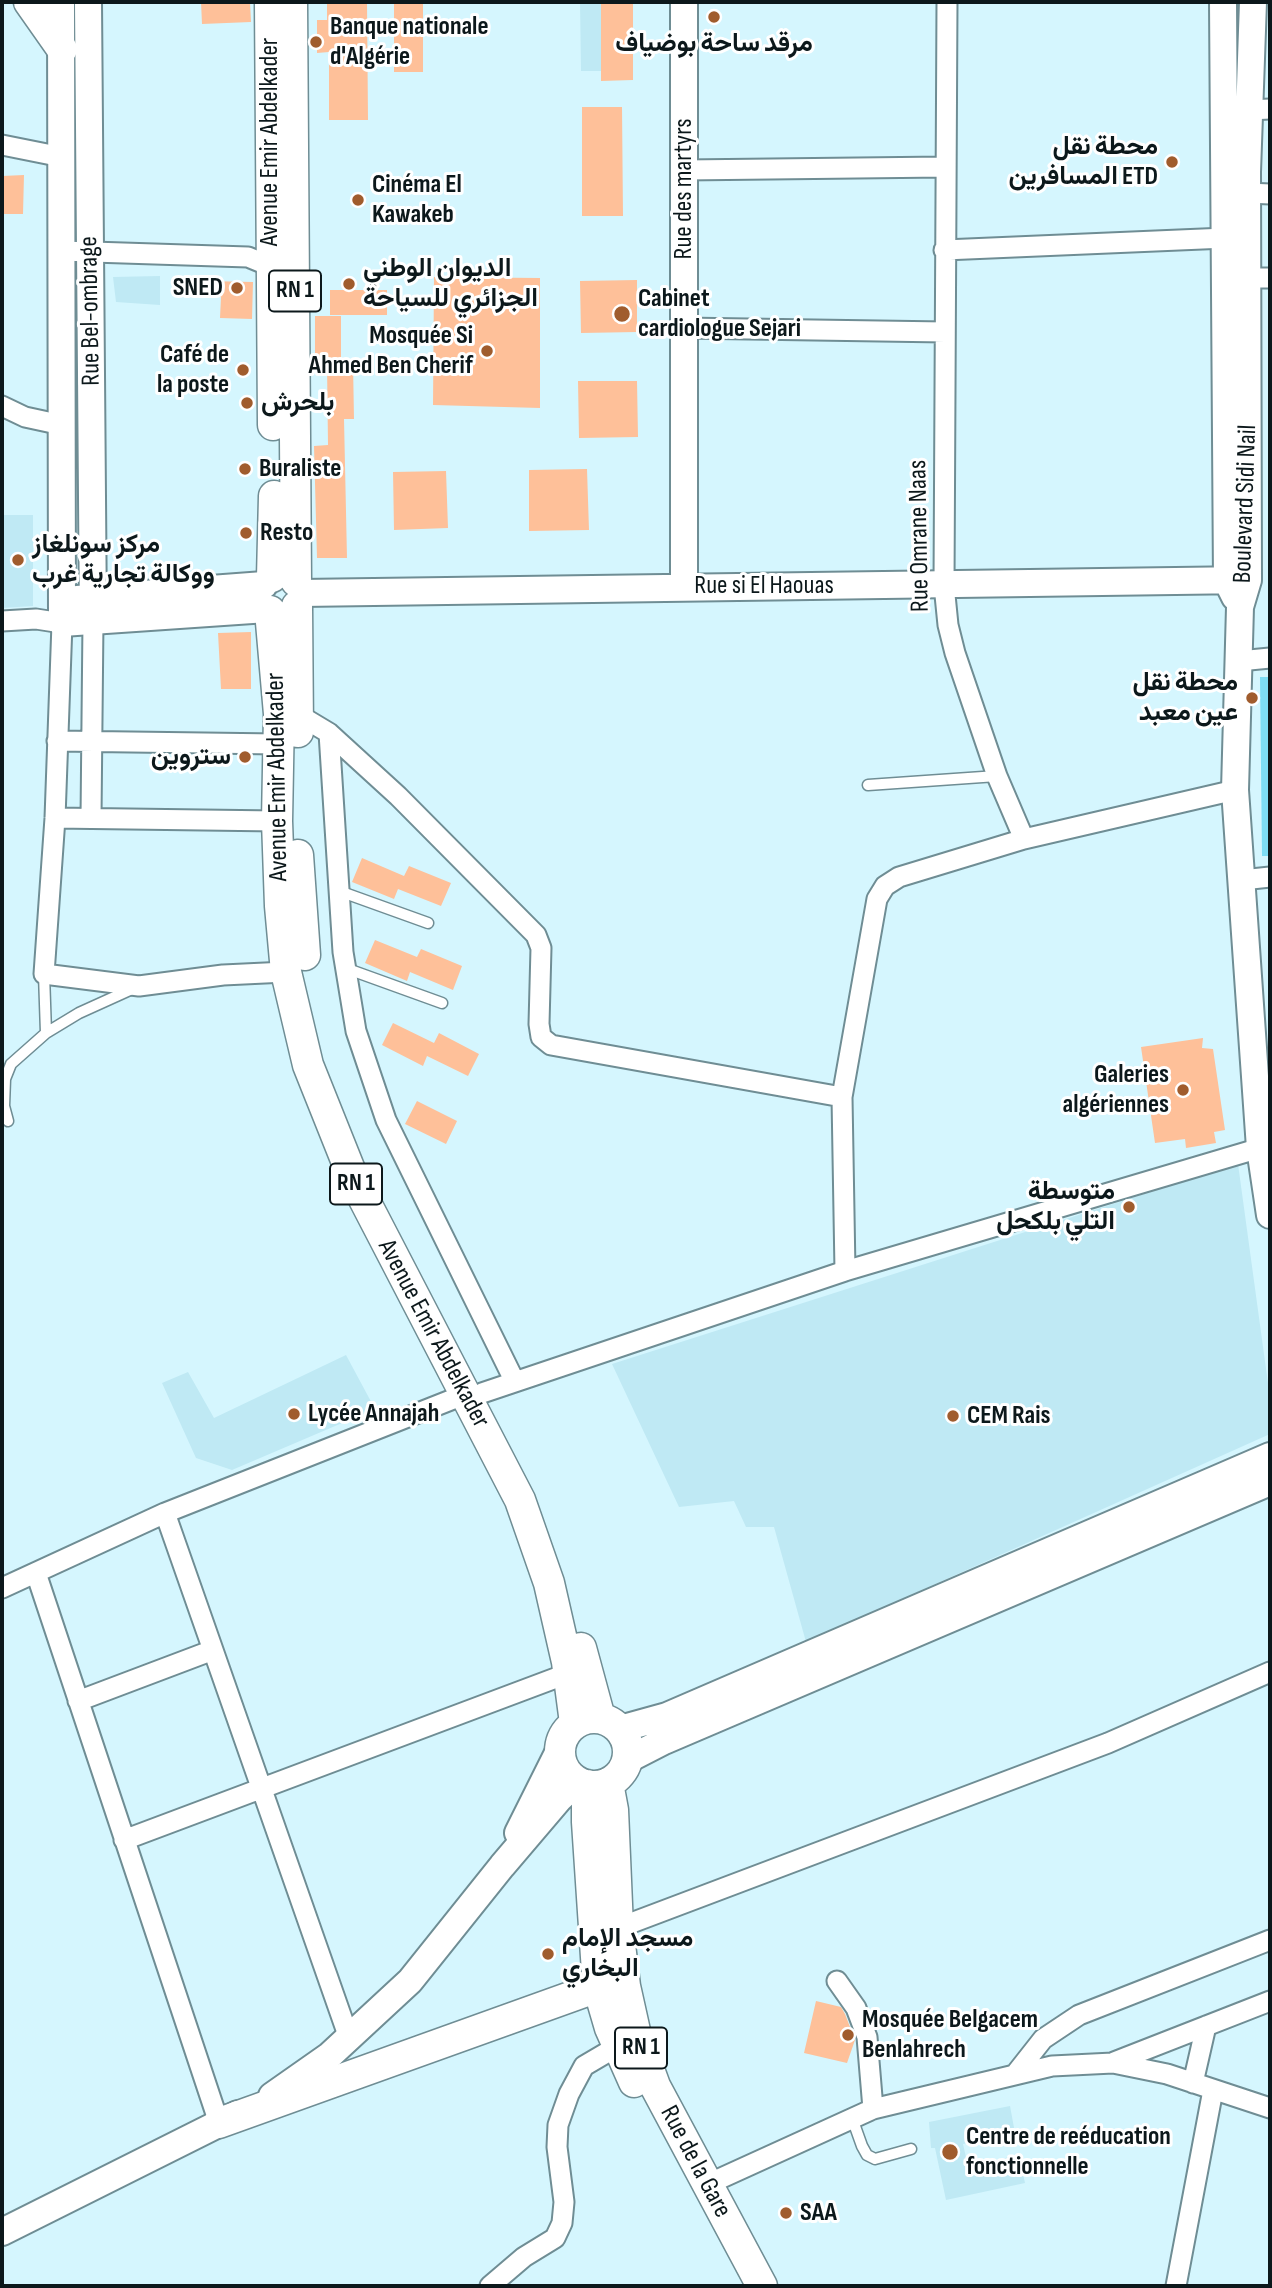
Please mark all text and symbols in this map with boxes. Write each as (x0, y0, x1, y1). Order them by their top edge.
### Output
marker: مرقد ساحة بوضياف (706, 9, 722, 25)
place label: Banque nationale d'Algérie (330, 11, 488, 72)
place label: مرقد ساحة بوضياف (615, 28, 813, 60)
marker: Banque nationale d'Algérie (308, 34, 324, 50)
street label: Avenue Emir Abdelkader (254, 38, 286, 246)
street label: Rue des martyrs (668, 118, 700, 260)
place label: محطة نقل المسافرين ETD (1009, 131, 1158, 192)
marker: محطة نقل المسافرين ETD (1164, 154, 1180, 170)
place label: Cinéma El Kawakeb (372, 169, 462, 230)
marker: Cinéma El Kawakeb (350, 192, 366, 208)
street label: Rue Bel-ombrage (74, 236, 108, 386)
place label: الديوان الوطني الجزائري للسياحة (363, 253, 538, 314)
road number: RN 1 (269, 270, 321, 312)
place label: SNED (173, 272, 223, 304)
marker: الديوان الوطني الجزائري للسياحة (341, 276, 357, 292)
marker: SNED (229, 280, 245, 296)
place label: Cabinet cardiologue Sejari (638, 283, 801, 344)
marker: Cabinet cardiologue Sejari (612, 304, 632, 324)
place label: Mosquée Si Ahmed Ben Cherif (309, 320, 473, 382)
place label: Café de la poste (157, 339, 229, 400)
marker: Mosquée Si Ahmed Ben Cherif (479, 343, 495, 359)
marker: Café de la poste (235, 362, 251, 378)
place label: بلحرش (261, 387, 334, 419)
marker: بلحرش (239, 395, 255, 411)
street label: Boulevard Sidi Nail (1228, 424, 1264, 584)
place label: Buraliste (259, 453, 341, 485)
street label: Rue Omrane Naas (903, 460, 937, 612)
marker: Buraliste (237, 461, 253, 477)
place label: Resto (260, 517, 313, 549)
marker: Resto (238, 525, 254, 541)
place label: مركز سونلغاز ووكالة تجارية غرب (32, 529, 215, 590)
marker: مركز سونلغاز ووكالة تجارية غرب (10, 552, 26, 568)
street label: Rue si El Haouas (694, 570, 834, 602)
place label: محطة نقل عين معبد (1132, 667, 1238, 728)
street label: Avenue Emir Abdelkader (261, 672, 295, 882)
marker: محطة نقل عين معبد (1244, 690, 1260, 706)
place label: ستروين (151, 741, 231, 773)
marker: ستروين (237, 749, 253, 765)
place label: Galeries algériennes (1063, 1059, 1169, 1120)
marker: Galeries algériennes (1175, 1082, 1191, 1098)
road number: RN 1 (330, 1164, 382, 1204)
place label: متوسطة التلي بلكحل (996, 1176, 1115, 1238)
marker: متوسطة التلي بلكحل (1121, 1199, 1137, 1215)
street label: Avenue Emir Abdelkader (370, 1235, 496, 1433)
place label: Lycée Annajah (308, 1398, 439, 1430)
place label: CEM Rais (967, 1400, 1050, 1432)
marker: Lycée Annajah (286, 1406, 302, 1422)
marker: CEM Rais (945, 1408, 961, 1424)
place label: مسجد الإمام البخاري (562, 1923, 693, 1984)
marker: مسجد الإمام البخاري (540, 1946, 556, 1962)
place label: Mosquée Belgacem Benlahrech (862, 2004, 1038, 2066)
road number: RN 1 (615, 2027, 667, 2068)
marker: Mosquée Belgacem Benlahrech (840, 2027, 856, 2043)
street label: Rue de la Gare (653, 2101, 737, 2223)
place label: Centre de reéducation fonctionnelle (966, 2121, 1171, 2182)
marker: Centre de reéducation fonctionnelle (940, 2142, 960, 2162)
place label: SAA (800, 2197, 837, 2229)
marker: SAA (778, 2205, 794, 2221)

